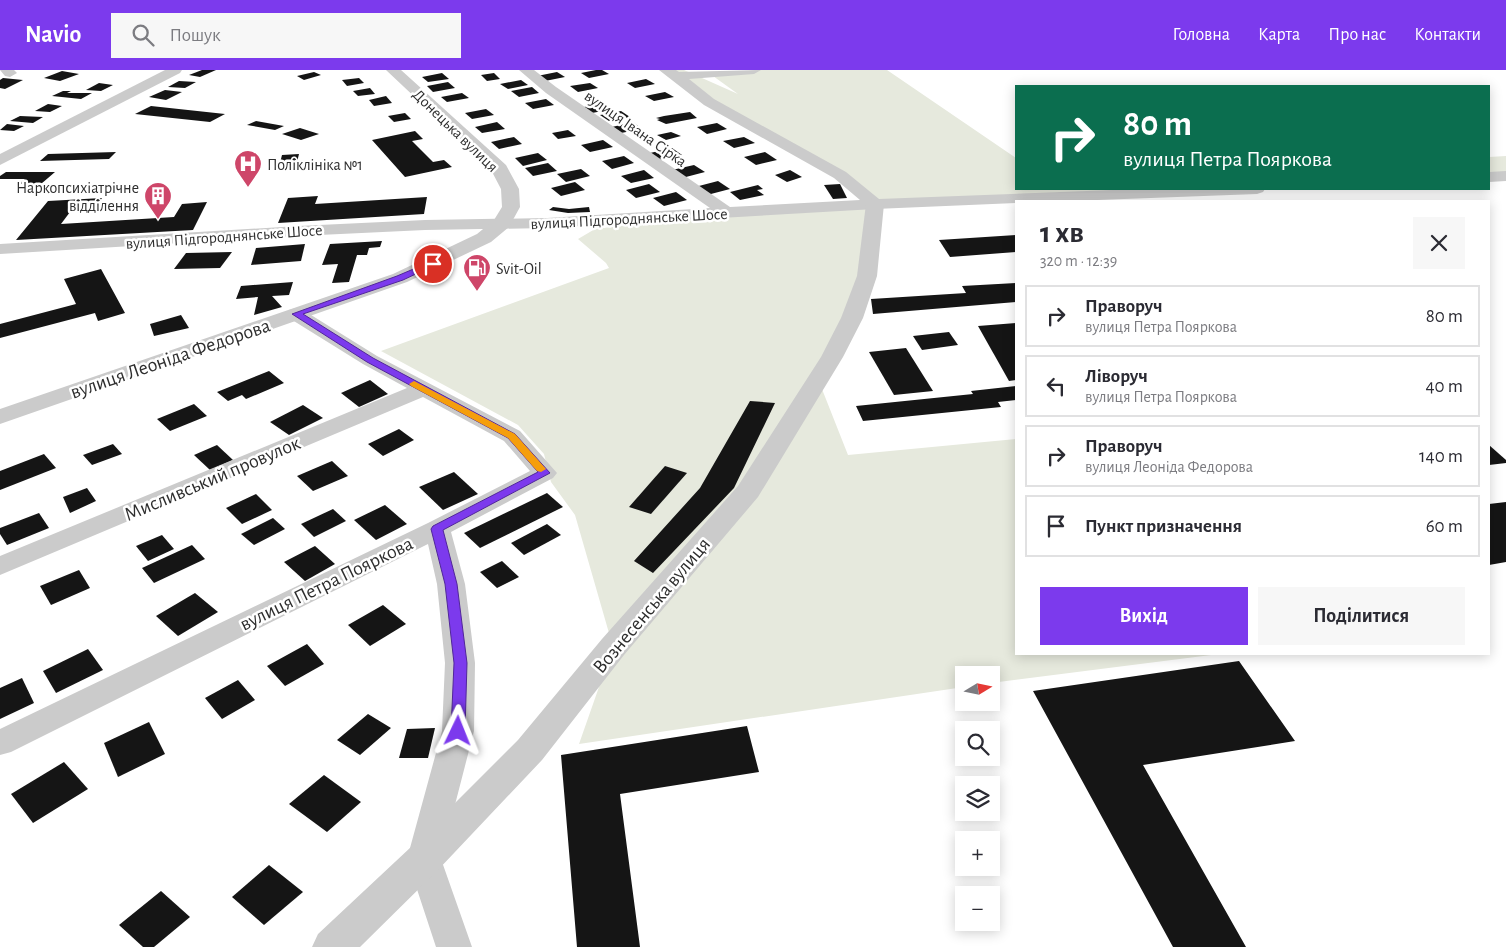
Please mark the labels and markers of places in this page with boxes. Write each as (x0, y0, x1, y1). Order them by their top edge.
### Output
hospital icon: Поліклініка №1 (233, 149, 263, 188)
place label: Поліклініка №1 (267, 157, 363, 173)
place label: Наркопсихіатрічне відділення (16, 180, 139, 214)
building icon: Наркопсихіатрічне відділення (143, 181, 173, 220)
pin (412, 243, 454, 285)
fuel station icon: Svit-Oil (462, 253, 492, 292)
place label: Svit-Oil (496, 261, 542, 277)

